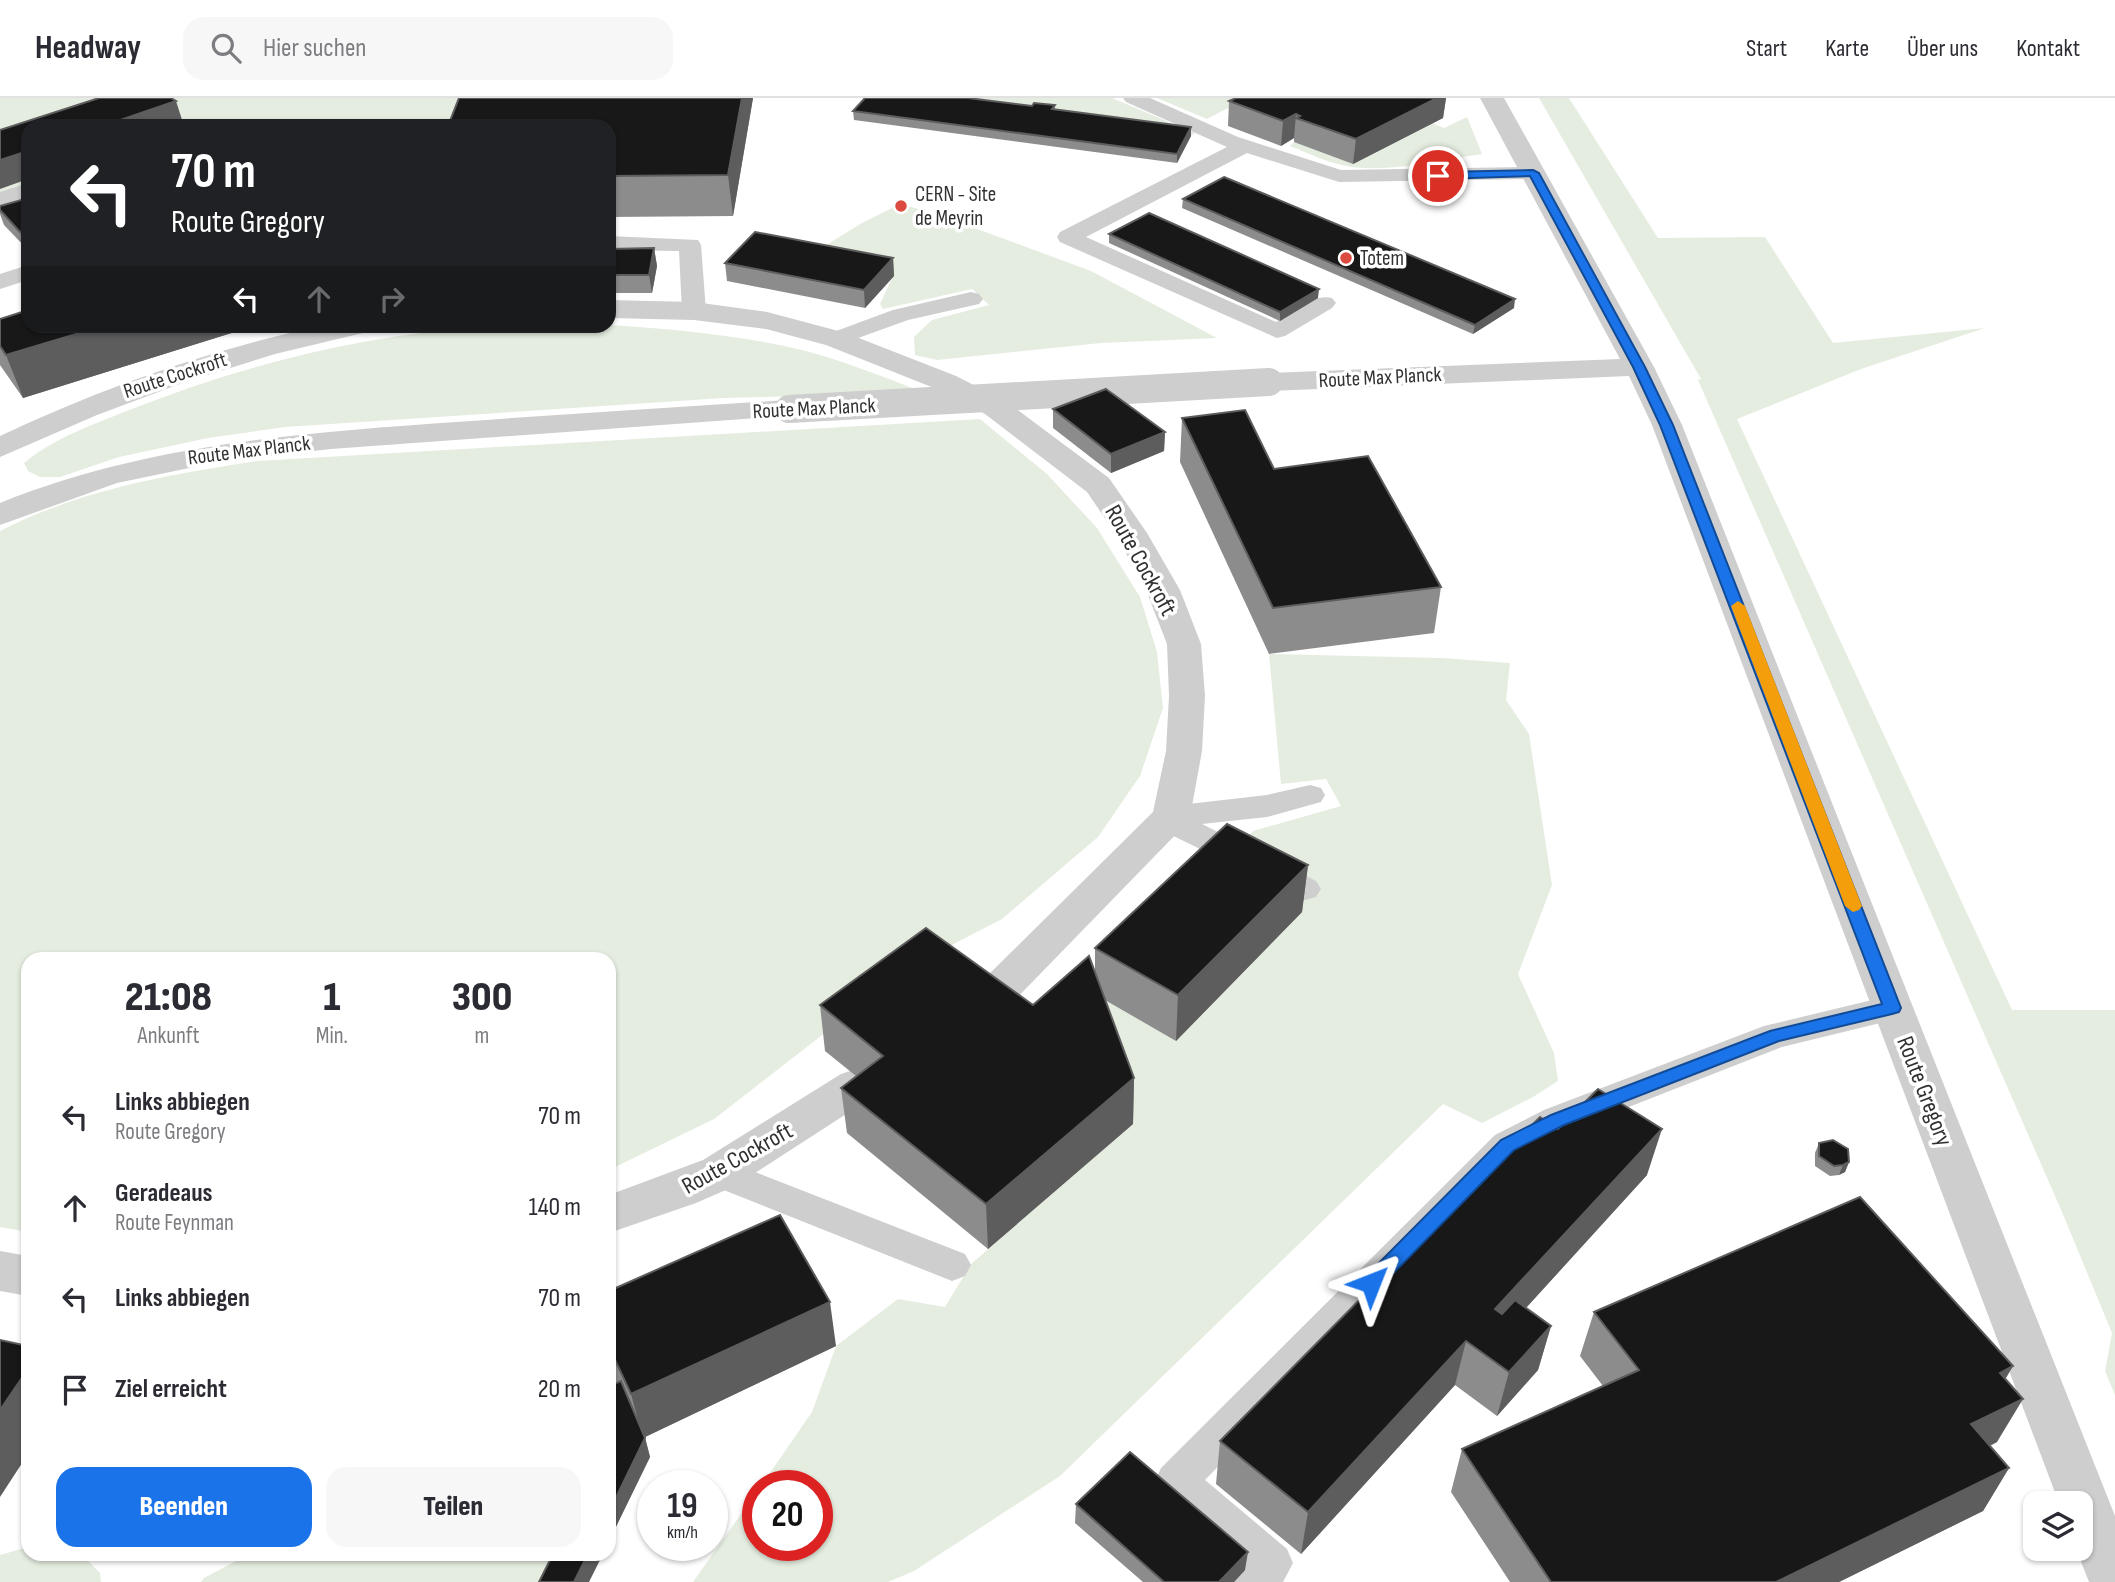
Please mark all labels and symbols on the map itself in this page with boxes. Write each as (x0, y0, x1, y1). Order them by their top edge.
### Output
pin (1408, 146, 1468, 206)
place label: CERN - Site de Meyrin (915, 182, 996, 231)
marker: CERN - Site de Meyrin (893, 198, 909, 214)
place label: Totem (1360, 246, 1404, 271)
marker: Totem (1338, 250, 1354, 266)
street label: Route Cockroft (120, 347, 230, 404)
street label: Route Max Planck (1318, 362, 1442, 393)
street label: Route Max Planck (752, 393, 876, 424)
street label: Route Max Planck (186, 431, 312, 470)
street label: Route Cockroft (1098, 500, 1183, 621)
street label: Route Gregory (1890, 1032, 1959, 1150)
street label: Route Cockroft (677, 1116, 798, 1201)
position arrow (1334, 1246, 1408, 1320)
speed limit sign: 20 (742, 1470, 833, 1561)

